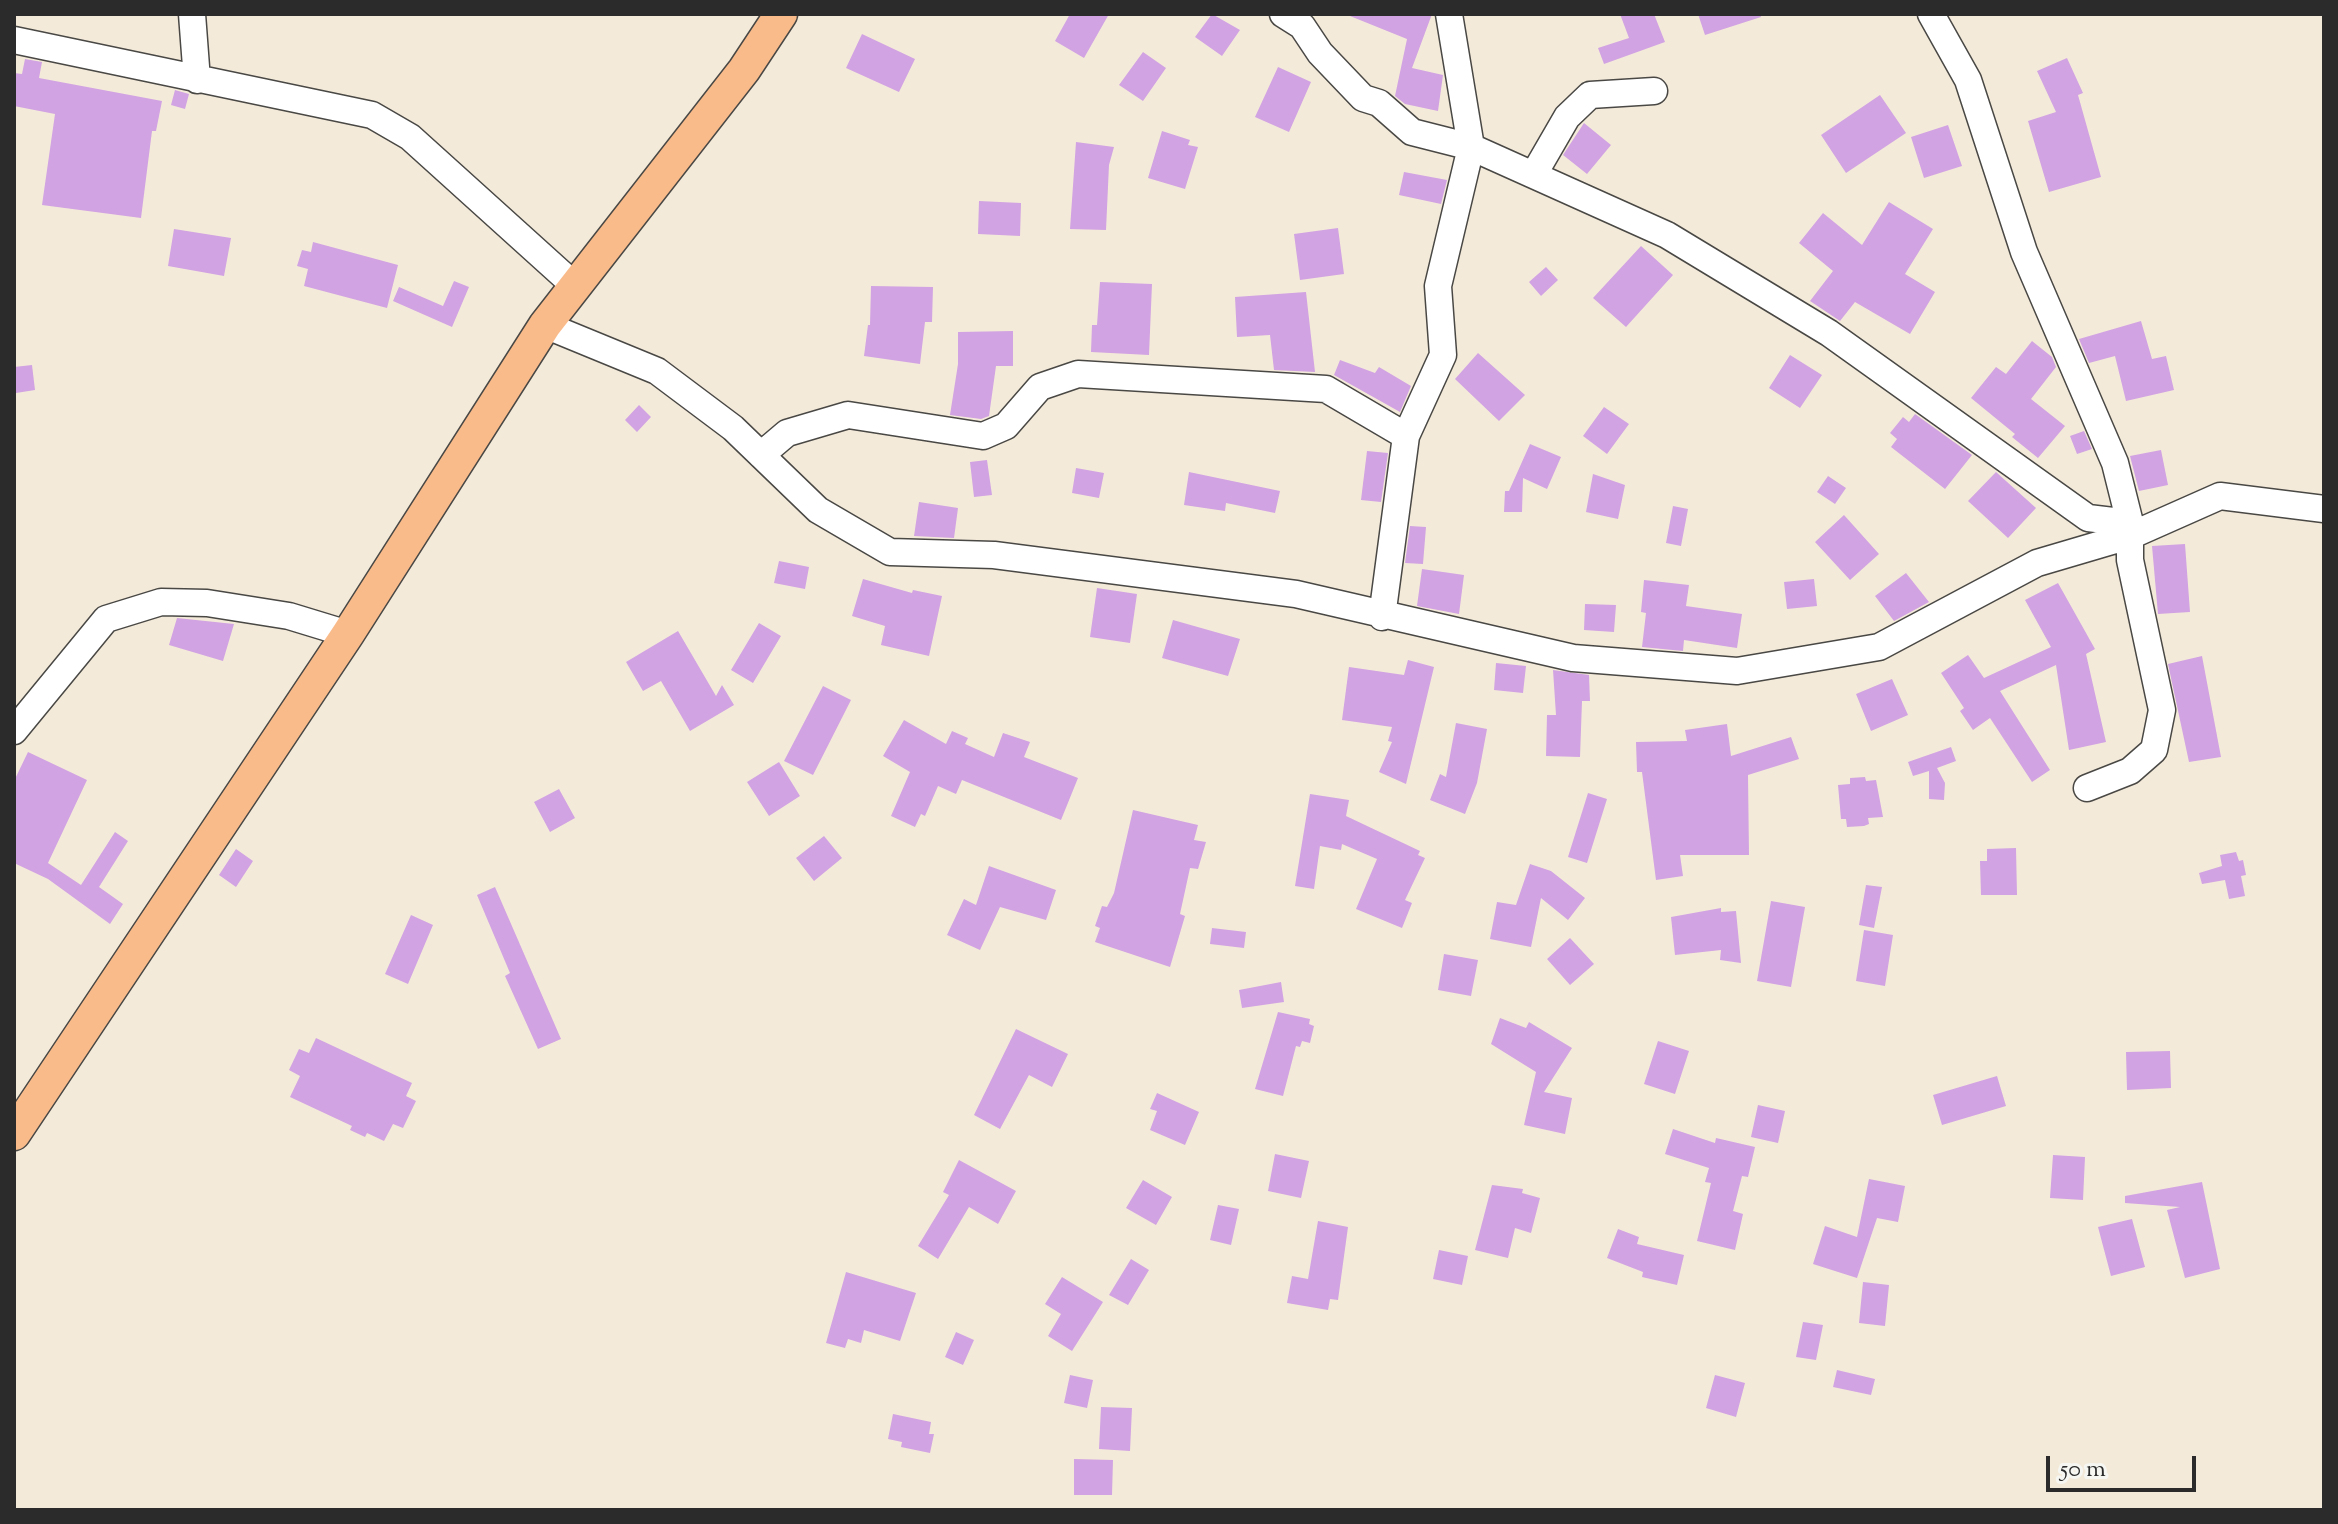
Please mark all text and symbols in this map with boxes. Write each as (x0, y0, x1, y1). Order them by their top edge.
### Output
scale bar (2050, 1440, 2200, 1490)
text: 50 m (2060, 1453, 2106, 1487)

